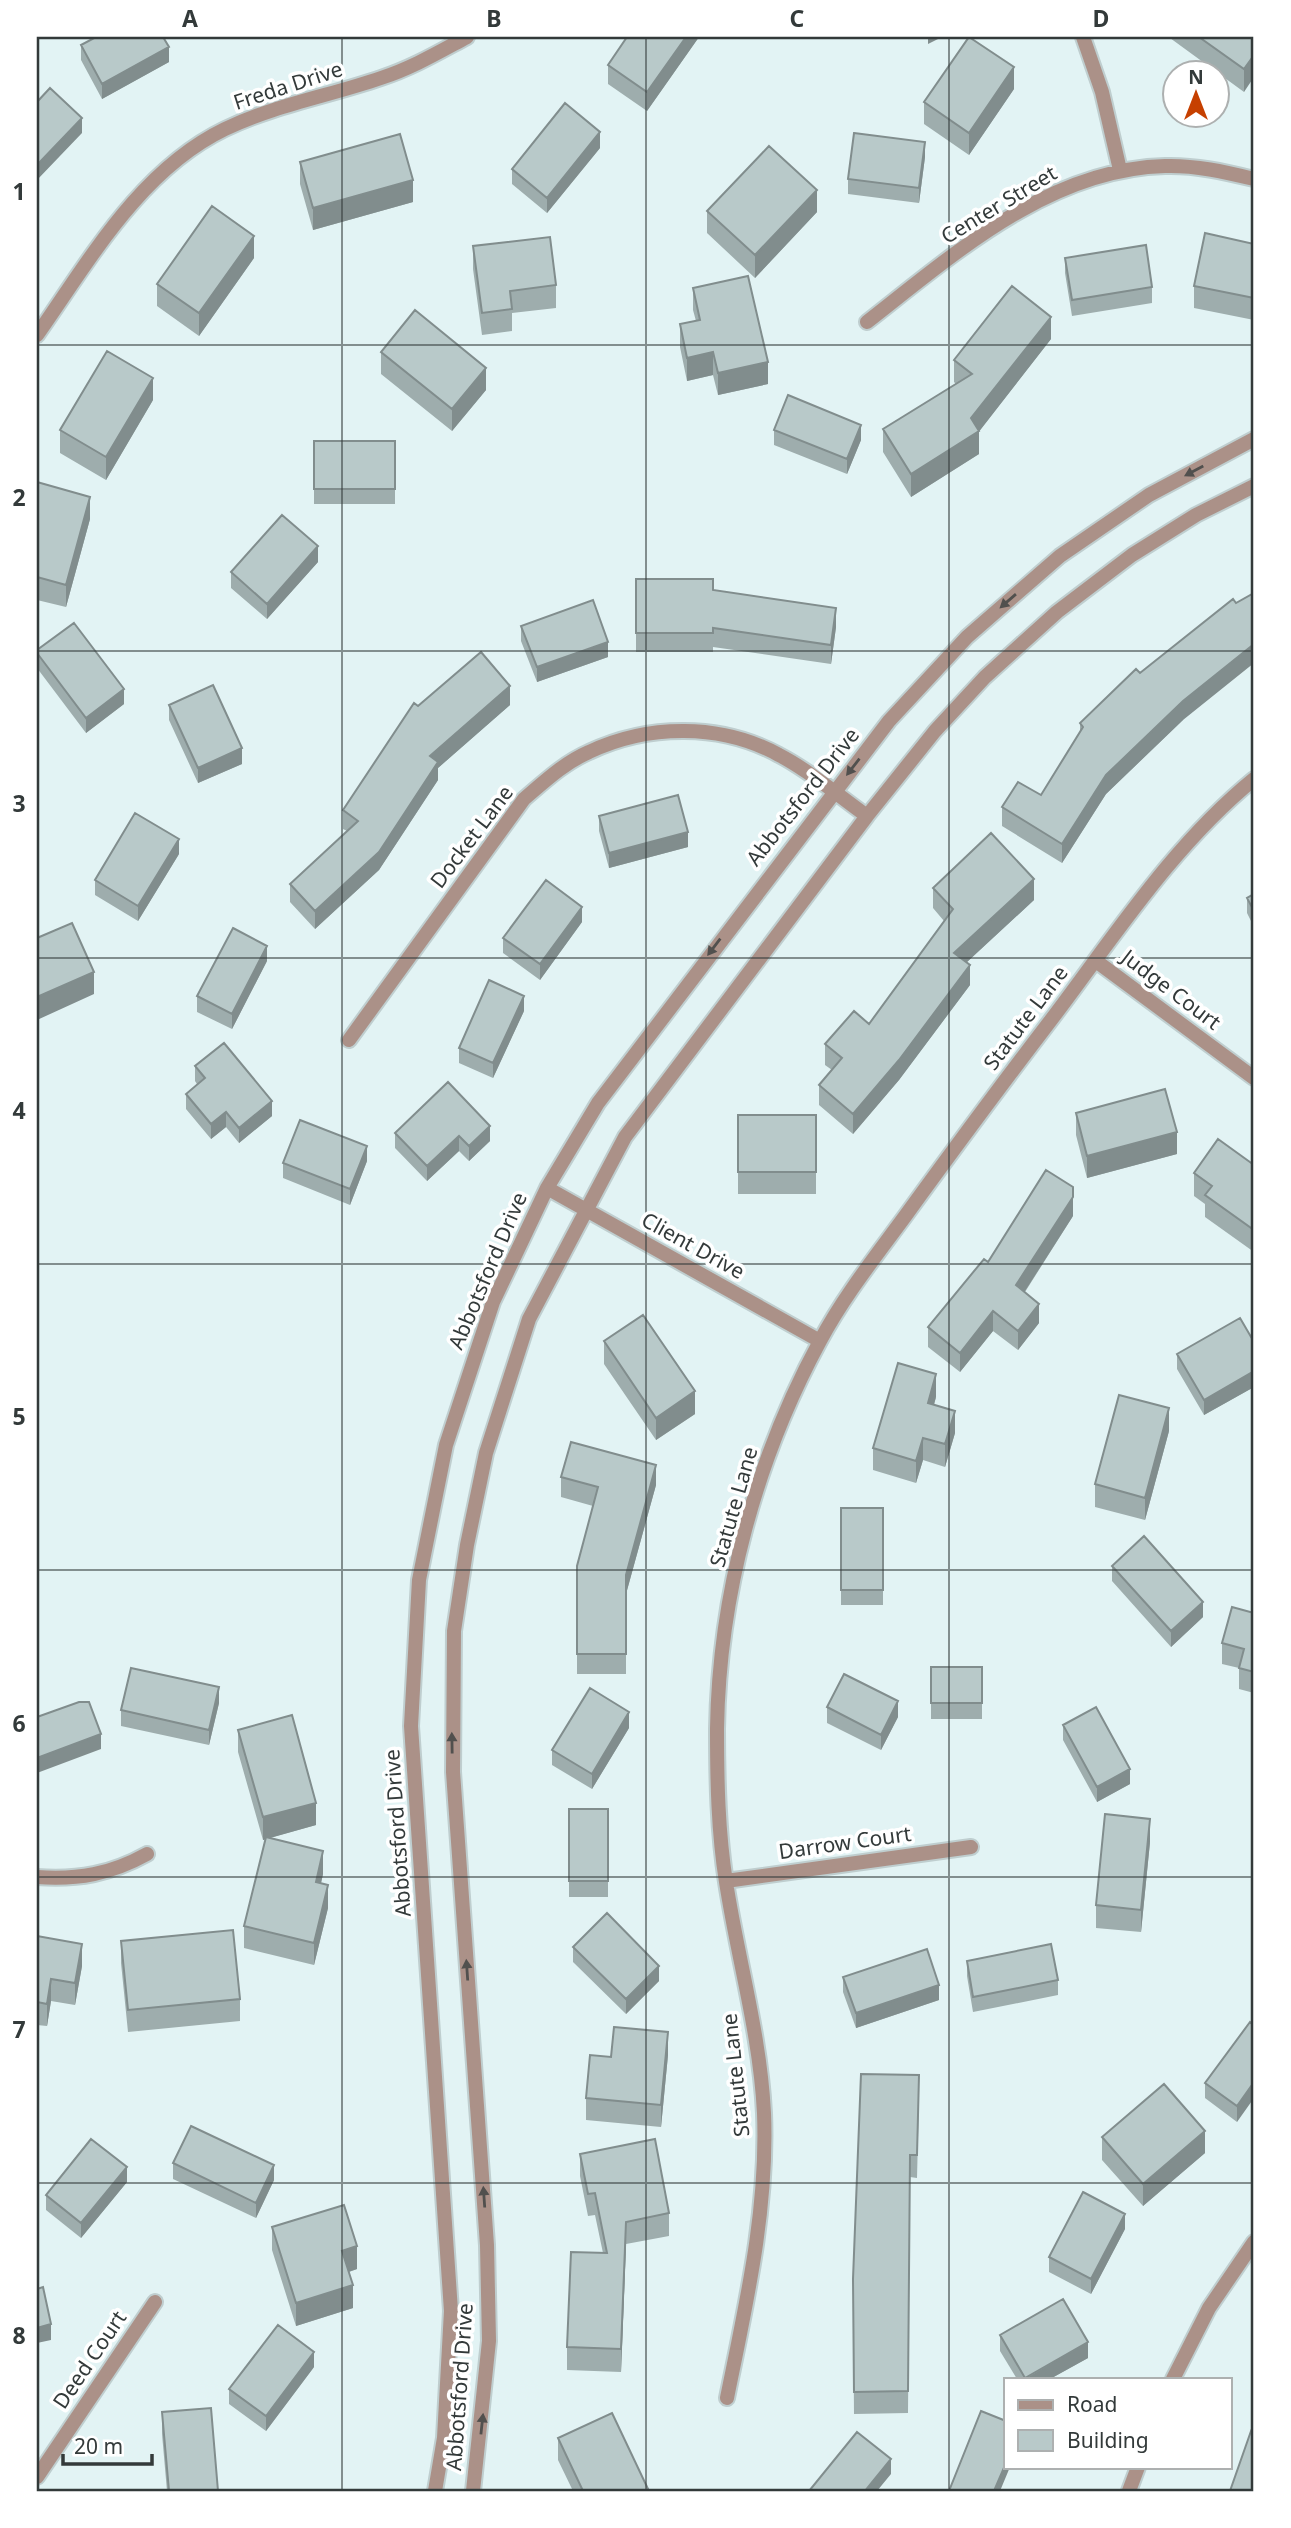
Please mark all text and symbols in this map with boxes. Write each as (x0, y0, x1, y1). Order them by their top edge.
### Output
text: A (182, 2, 198, 34)
text: B (486, 2, 502, 34)
text: C (790, 2, 805, 34)
text: D (1093, 2, 1109, 34)
street label: Freda Drive (230, 54, 346, 116)
north arrow (1162, 60, 1232, 130)
text: N (1188, 64, 1204, 90)
street label: Center Street (935, 158, 1062, 250)
text: 1 (12, 175, 26, 207)
one-way arrow (1184, 465, 1204, 477)
text: 2 (12, 481, 26, 513)
one-way arrow (999, 593, 1017, 609)
street label: Abbotsford Drive (739, 722, 865, 871)
one-way arrow (846, 757, 861, 775)
street label: Docket Lane (423, 779, 519, 893)
text: 3 (12, 787, 26, 819)
one-way arrow (708, 938, 722, 956)
street label: Judge Court (1115, 942, 1227, 1036)
street label: Statute Lane (977, 959, 1074, 1075)
text: 4 (12, 1094, 26, 1126)
street label: Abbotsford Drive (441, 1188, 533, 1353)
street label: Client Drive (637, 1205, 750, 1285)
text: 5 (12, 1400, 26, 1432)
street label: Statute Lane (702, 1443, 764, 1570)
text: 6 (12, 1707, 26, 1739)
one-way arrow (447, 1732, 458, 1754)
street label: Abbotsford Drive (377, 1748, 417, 1918)
street label: Darrow Court (777, 1819, 913, 1865)
one-way arrow (461, 1959, 472, 1981)
street label: Statute Lane (715, 2012, 755, 2138)
text: 7 (12, 2013, 26, 2045)
one-way arrow (478, 2185, 489, 2207)
street label: Abbotsford Drive (439, 2302, 479, 2472)
street label: Deed Court (46, 2305, 132, 2414)
text: 8 (12, 2319, 26, 2351)
legend (1004, 2378, 1232, 2468)
text: Road (1067, 2390, 1117, 2418)
one-way arrow (477, 2412, 488, 2434)
scale bar (63, 2423, 152, 2467)
text: Building (1067, 2426, 1149, 2454)
text: 20 m (74, 2432, 123, 2460)

